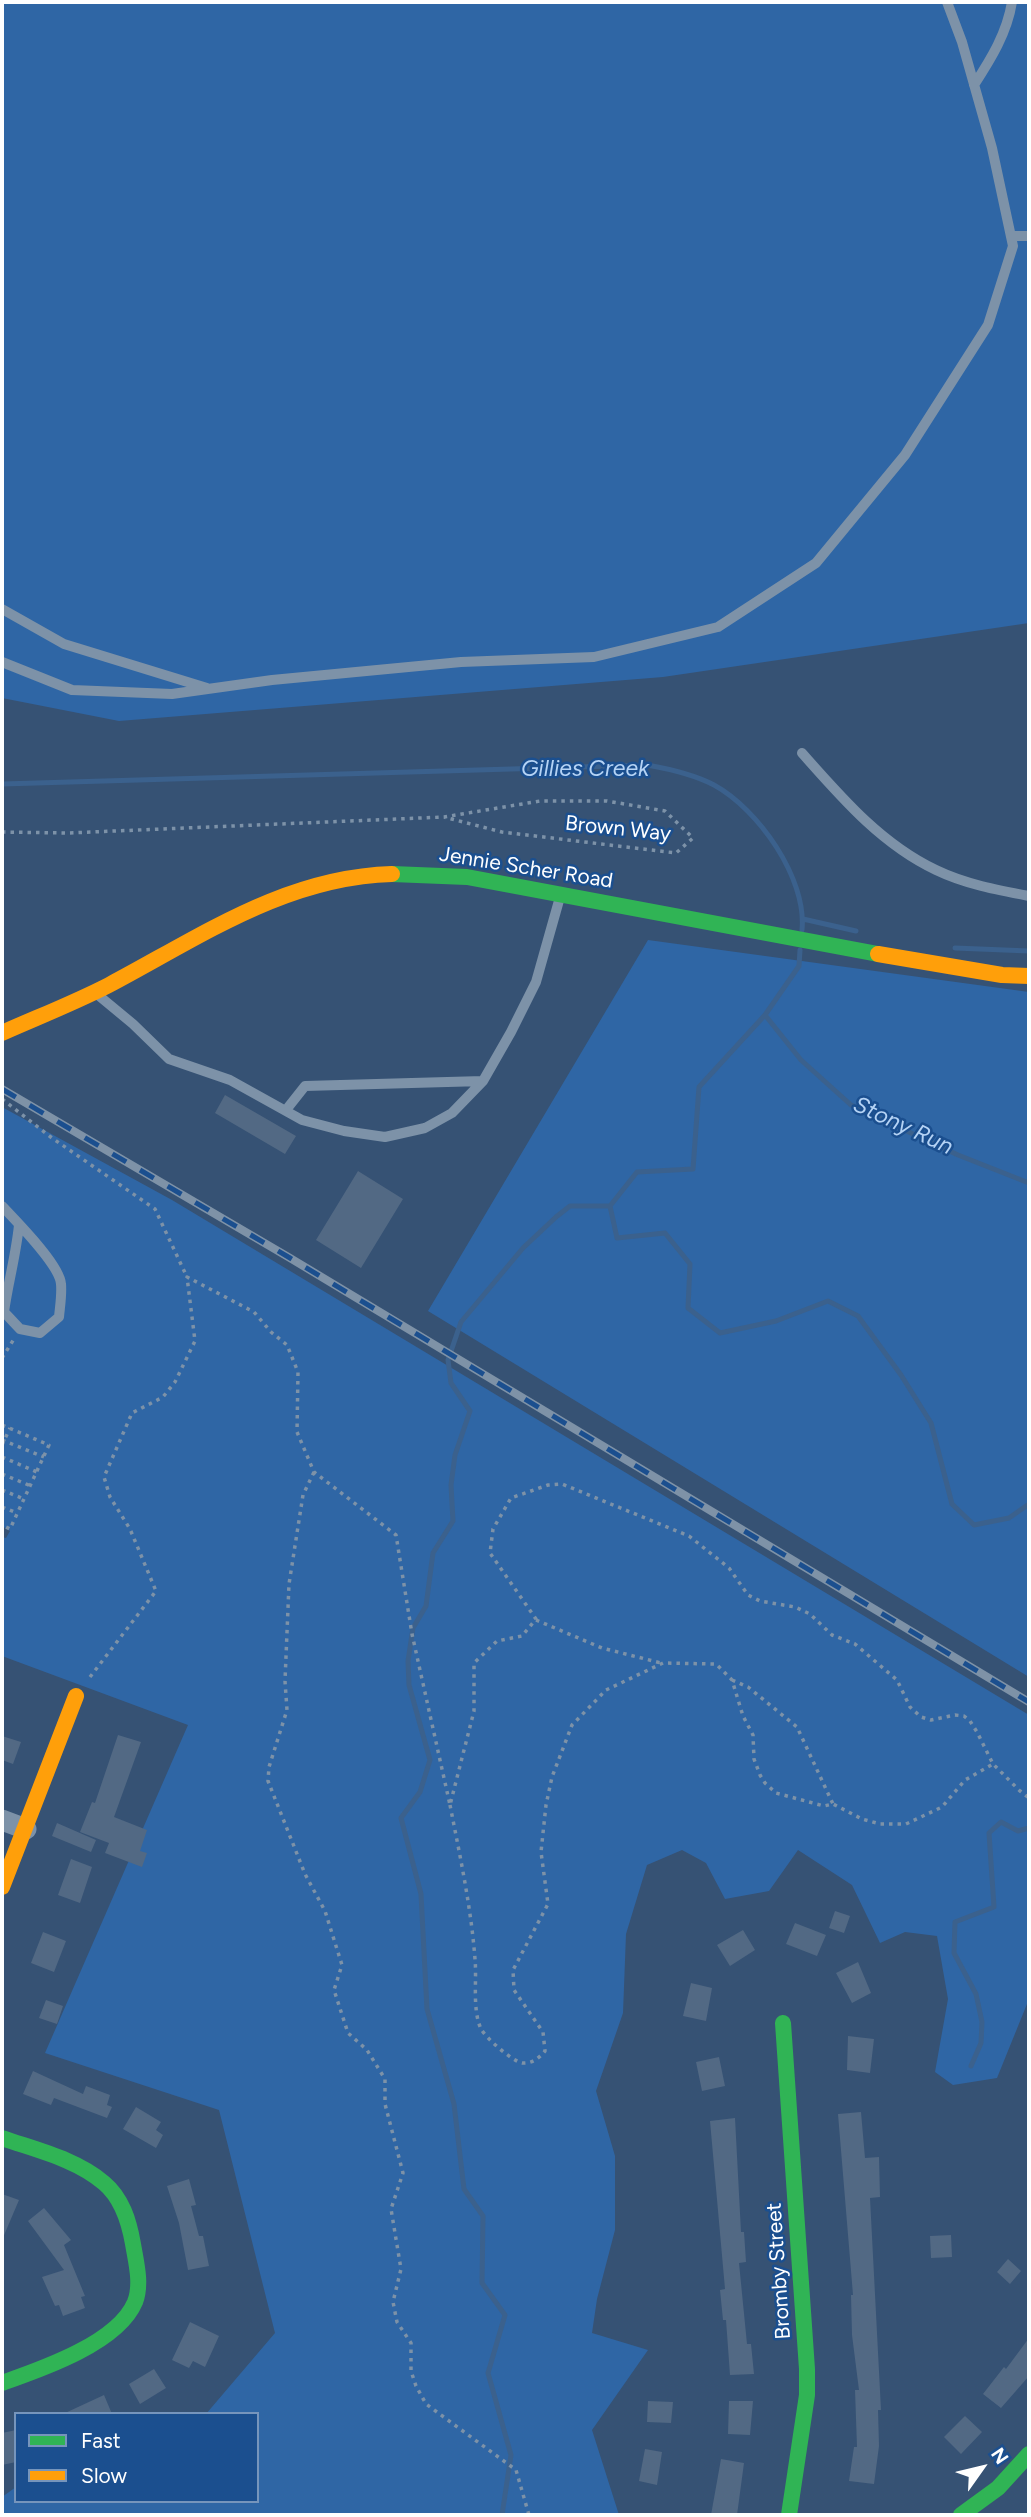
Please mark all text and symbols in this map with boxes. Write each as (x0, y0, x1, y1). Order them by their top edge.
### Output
water label: Gillies Creek (521, 755, 649, 783)
street label: Brown Way (564, 811, 672, 847)
street label: Jennie Scher Road (437, 842, 615, 894)
water label: Stony Run (849, 1091, 957, 1161)
street label: Bromby Street (762, 2202, 796, 2340)
legend (14, 2412, 259, 2503)
text: Fast (81, 2428, 121, 2453)
north arrow (947, 2433, 1017, 2503)
text: N (986, 2443, 1013, 2468)
text: Slow (81, 2463, 127, 2488)

